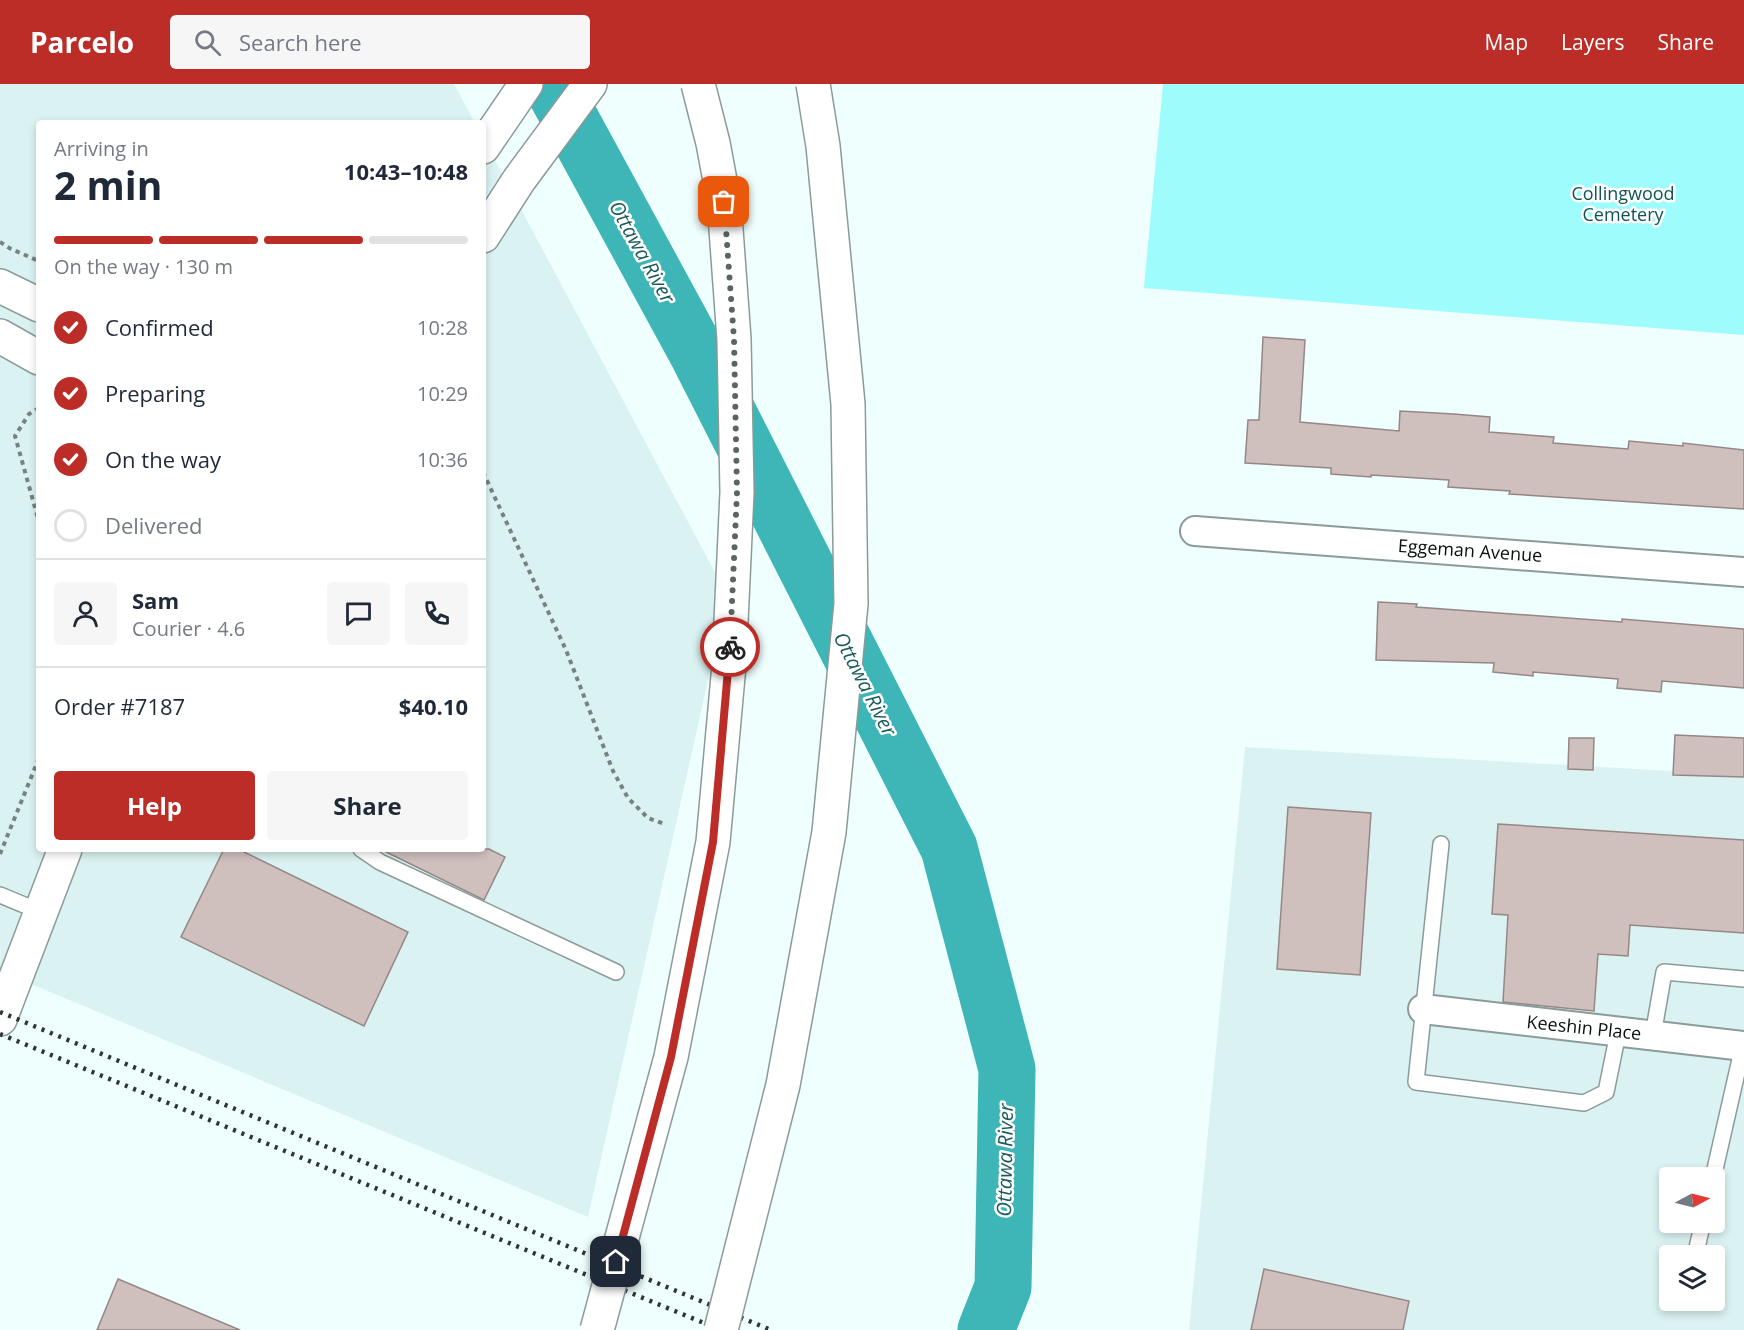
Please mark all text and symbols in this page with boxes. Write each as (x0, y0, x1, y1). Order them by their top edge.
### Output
search box (170, 15, 590, 69)
text: Parcelo (30, 23, 134, 61)
icon: search (191, 26, 224, 59)
text: Search here (239, 27, 362, 57)
text: Map (1485, 28, 1528, 56)
text: Layers (1561, 28, 1625, 56)
text: Share (1658, 28, 1714, 56)
text: Arriving in (54, 135, 149, 162)
text: 10:43–10:48 (344, 156, 468, 186)
text: 2 min (54, 158, 162, 211)
pin (698, 176, 749, 227)
park label: Collingwood Cemetery (1571, 181, 1675, 226)
icon: bag (707, 185, 740, 218)
water label: Ottawa River (603, 196, 682, 309)
text: On the way · 130 m (54, 253, 233, 280)
icon: check (54, 311, 87, 344)
text: Confirmed (105, 312, 214, 342)
text: 10:28 (417, 314, 468, 341)
icon: check (54, 377, 87, 410)
text: Preparing (105, 378, 205, 408)
text: 10:29 (417, 380, 468, 407)
icon: check (54, 443, 87, 476)
text: On the way (105, 444, 221, 474)
text: 10:36 (417, 446, 468, 473)
text: Delivered (105, 510, 203, 540)
street label: Eggeman Avenue (1397, 533, 1543, 567)
button: person (54, 582, 117, 645)
button: chat (327, 582, 390, 645)
button: phone (405, 582, 468, 645)
text: Sam (132, 585, 179, 615)
text: Courier · 4.6 (132, 615, 245, 642)
courier (700, 617, 760, 677)
water label: Ottawa River (828, 627, 904, 741)
icon: bike (714, 631, 747, 664)
text: Order #7187 (54, 691, 185, 721)
text: $40.10 (399, 691, 468, 721)
button: Help (54, 771, 255, 840)
button: Share (267, 771, 468, 840)
street label: Keeshin Place (1526, 1009, 1643, 1045)
water label: Ottawa River (990, 1102, 1019, 1217)
north arrow (1659, 1167, 1725, 1233)
map controls (1659, 1167, 1725, 1311)
pin (590, 1236, 641, 1287)
icon: home (599, 1245, 632, 1278)
button: layers (1659, 1245, 1725, 1311)

